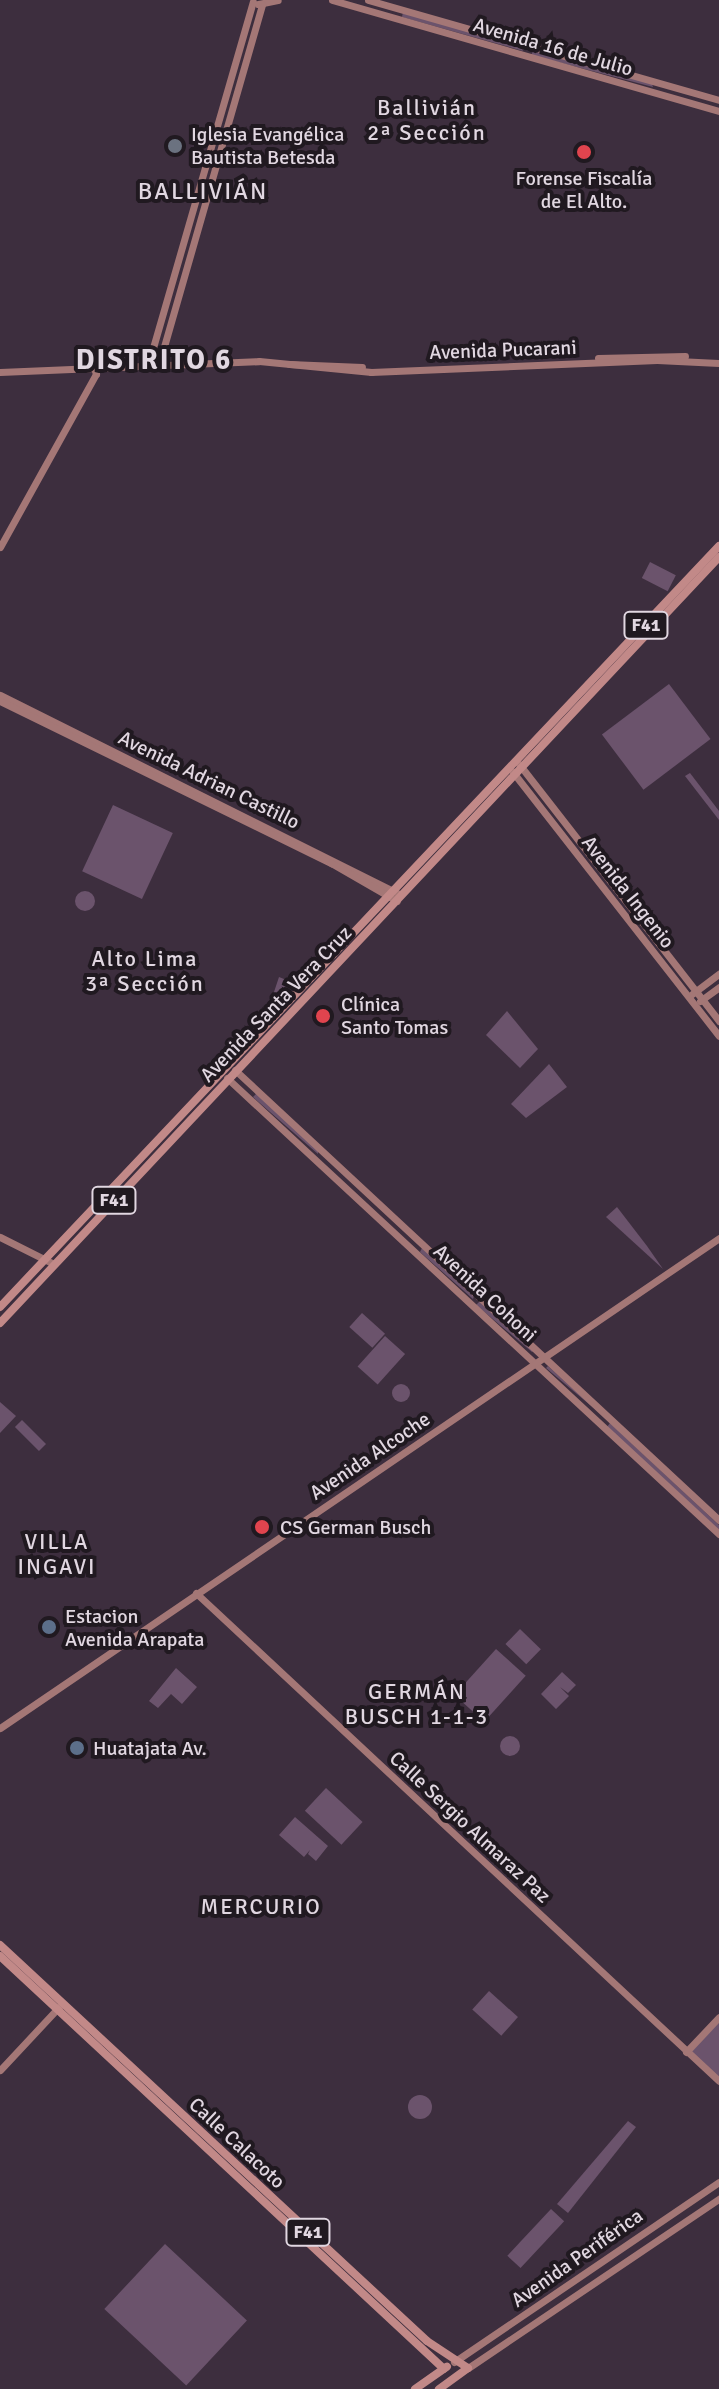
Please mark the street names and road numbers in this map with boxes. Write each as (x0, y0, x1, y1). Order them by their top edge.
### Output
street label: Avenida 16 de Julio (471, 13, 635, 81)
street label: Avenida Pucarani (429, 335, 577, 365)
road number: F41 (622, 611, 670, 639)
street label: Avenida Adrian Castillo (114, 726, 304, 834)
street label: Avenida Ingenio (577, 831, 679, 953)
street label: Avenida Santa Vera Cruz (195, 921, 357, 1087)
road number: F41 (90, 1186, 138, 1214)
street label: Avenida Cohoni (428, 1239, 542, 1347)
street label: Avenida Alcoche (305, 1407, 435, 1505)
street label: Calle Sergio Almaraz Paz (384, 1746, 556, 1908)
street label: Calle Calacoto (184, 2092, 290, 2194)
street label: Avenida Periférica (507, 2204, 647, 2312)
road number: F41 (284, 2218, 332, 2246)

